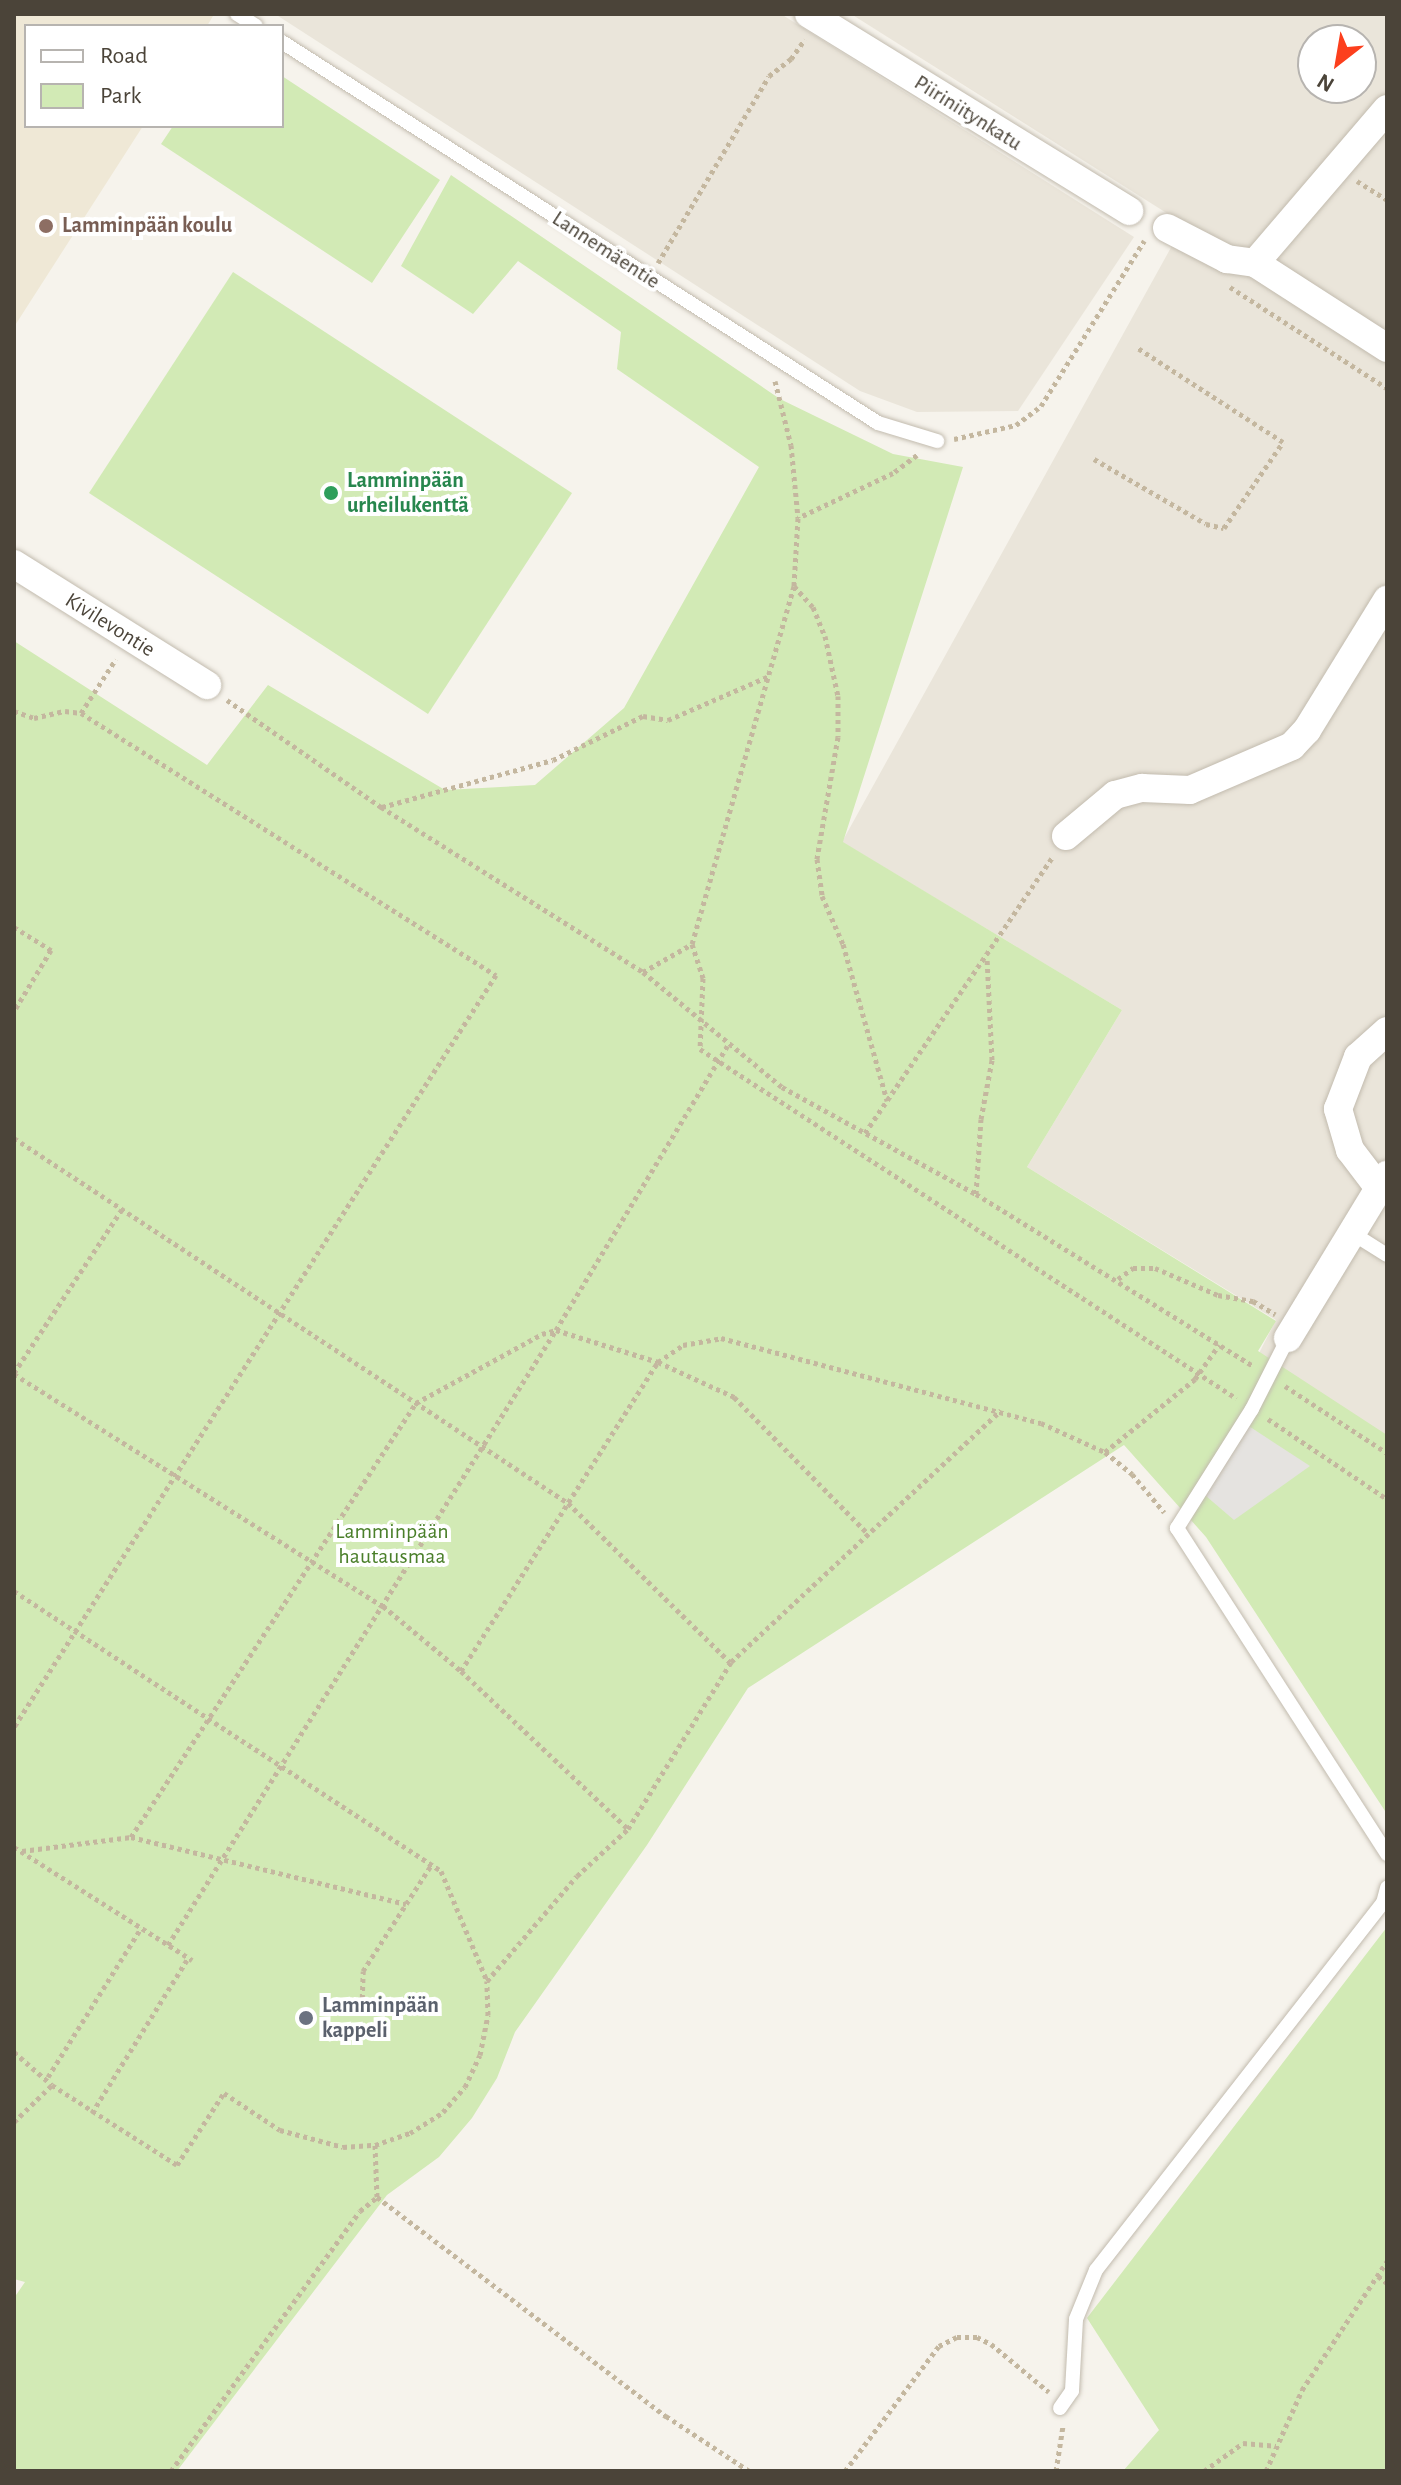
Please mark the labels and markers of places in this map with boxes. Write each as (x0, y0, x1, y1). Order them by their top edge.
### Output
place label: Lamminpään koulu (62, 213, 232, 239)
marker: Lamminpään koulu (37, 217, 55, 235)
place label: Lamminpään urheilukenttä (347, 467, 469, 518)
marker: Lamminpään urheilukenttä (322, 484, 340, 502)
place label: Lamminpään kappeli (322, 1992, 439, 2044)
marker: Lamminpään kappeli (297, 2009, 315, 2027)

